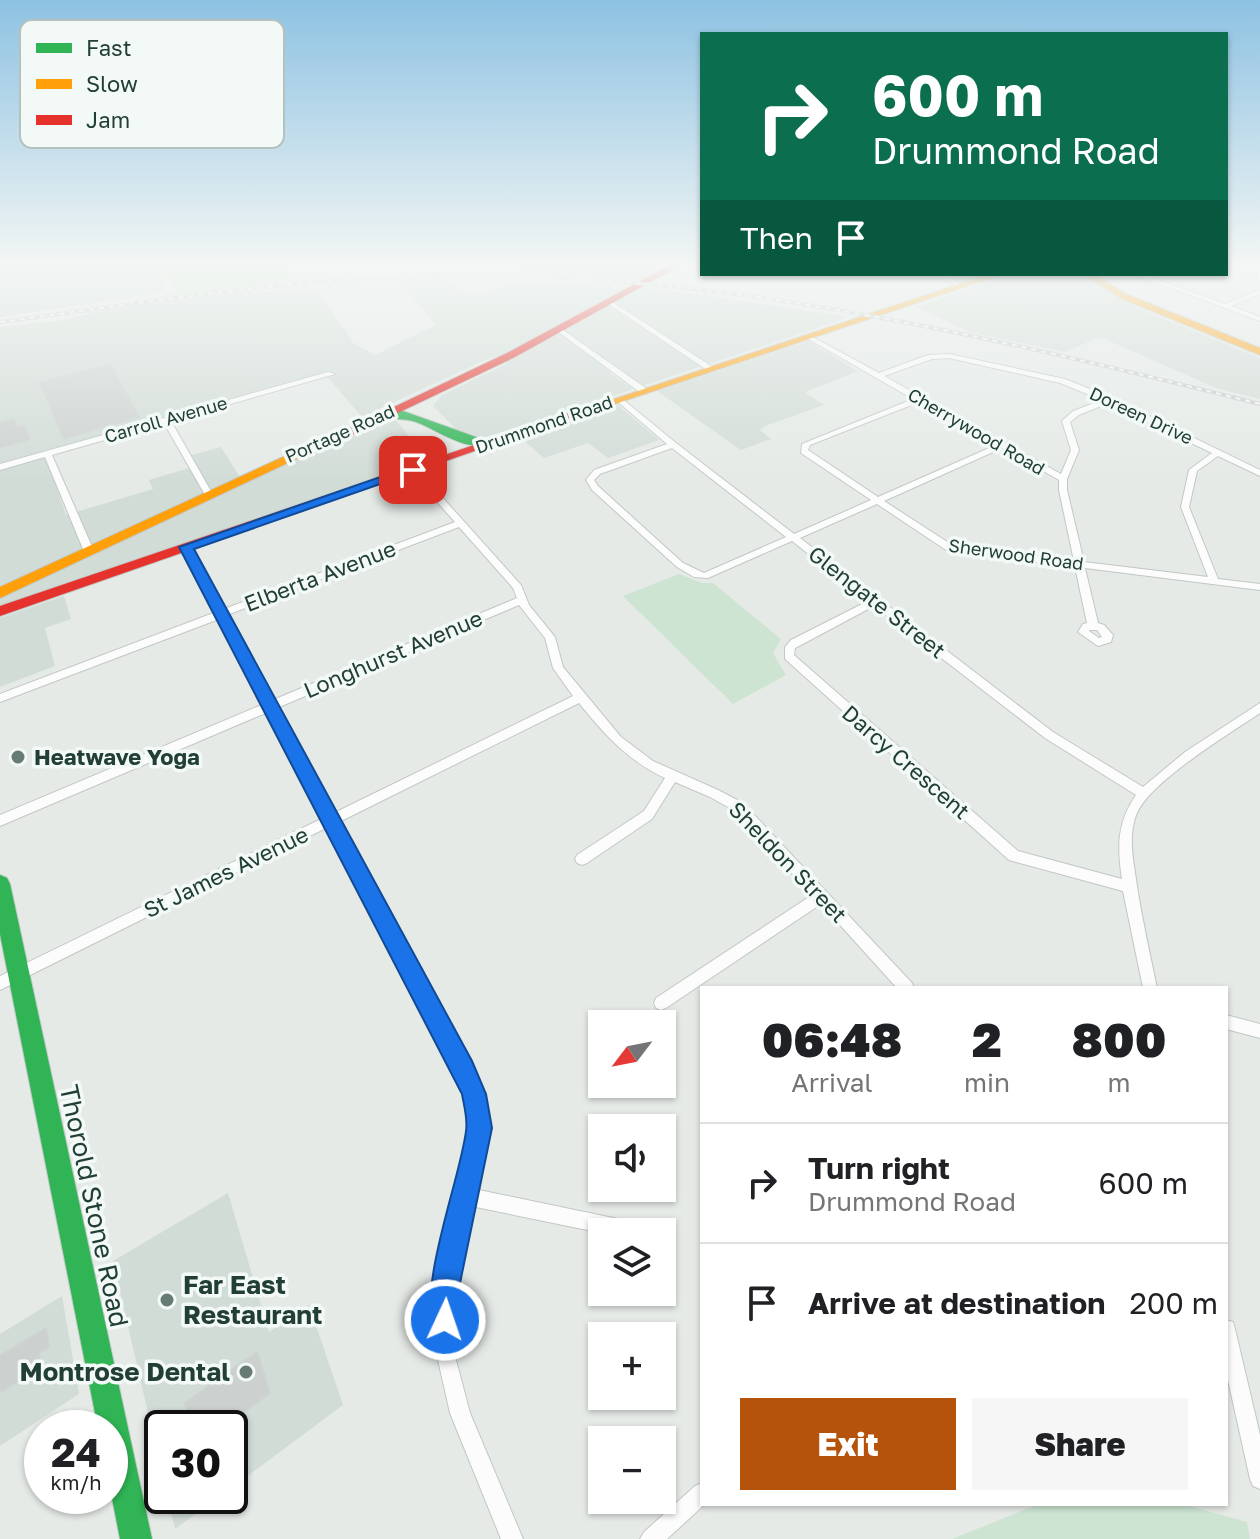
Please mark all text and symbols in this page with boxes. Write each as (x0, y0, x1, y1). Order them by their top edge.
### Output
legend (20, 20, 284, 148)
text: Fast (86, 34, 132, 61)
text: 600 m (872, 61, 1043, 128)
icon: right (740, 64, 844, 168)
text: Slow (86, 70, 138, 97)
text: Jam (86, 106, 130, 133)
text: Drummond Road (872, 129, 1160, 172)
icon: arrive (829, 216, 873, 260)
text: Then (740, 220, 813, 256)
street label: Doreen Drive (1086, 382, 1197, 449)
street label: Cherrywood Road (904, 383, 1049, 479)
street label: Drummond Road (472, 390, 615, 458)
street label: Carroll Avenue (102, 391, 230, 447)
street label: Portage Road (282, 399, 398, 467)
pin (379, 436, 447, 504)
icon: arrive (391, 448, 435, 492)
street label: Elberta Avenue (240, 534, 399, 617)
street label: Sherwood Road (947, 534, 1085, 574)
street label: Glengate Street (803, 540, 951, 664)
street label: Longhurst Avenue (299, 604, 486, 703)
street label: Darcy Crescent (837, 699, 976, 824)
place label: Heatwave Yoga (34, 743, 200, 770)
marker: Heatwave Yoga (9, 748, 27, 766)
street label: Sheldon Street (724, 795, 853, 928)
street label: St James Avenue (139, 820, 312, 923)
north arrow (588, 1010, 676, 1098)
map controls (588, 1010, 676, 1514)
text: 06:48 (762, 1010, 902, 1068)
text: 2 (972, 1010, 1002, 1068)
text: 800 (1072, 1010, 1166, 1068)
text: Arrival (791, 1067, 873, 1098)
text: min (964, 1067, 1010, 1098)
text: m (1107, 1067, 1130, 1098)
street label: Thorold Stone Road (54, 1082, 135, 1330)
button: sound (588, 1114, 676, 1202)
text: Turn right (808, 1150, 950, 1186)
icon: right (740, 1161, 784, 1205)
text: 600 m (1099, 1165, 1188, 1201)
text: Drummond Road (808, 1186, 1016, 1217)
button: layers (588, 1218, 676, 1306)
place label: Far East Restaurant (183, 1269, 322, 1330)
position arrow (403, 1278, 487, 1362)
icon: arrive (740, 1281, 784, 1325)
text: Arrive at destination (808, 1285, 1105, 1321)
text: 200 m (1129, 1285, 1218, 1321)
marker: Far East Restaurant (158, 1291, 176, 1309)
button: + (588, 1322, 676, 1410)
place label: Montrose Dental (20, 1356, 230, 1387)
marker: Montrose Dental (237, 1363, 255, 1381)
button: Exit (740, 1398, 956, 1490)
button: Share (972, 1398, 1188, 1490)
speed limit sign: 30 (144, 1410, 248, 1514)
button: − (588, 1426, 676, 1514)
text: 24 (51, 1428, 101, 1476)
text: km/h (51, 1470, 101, 1494)

